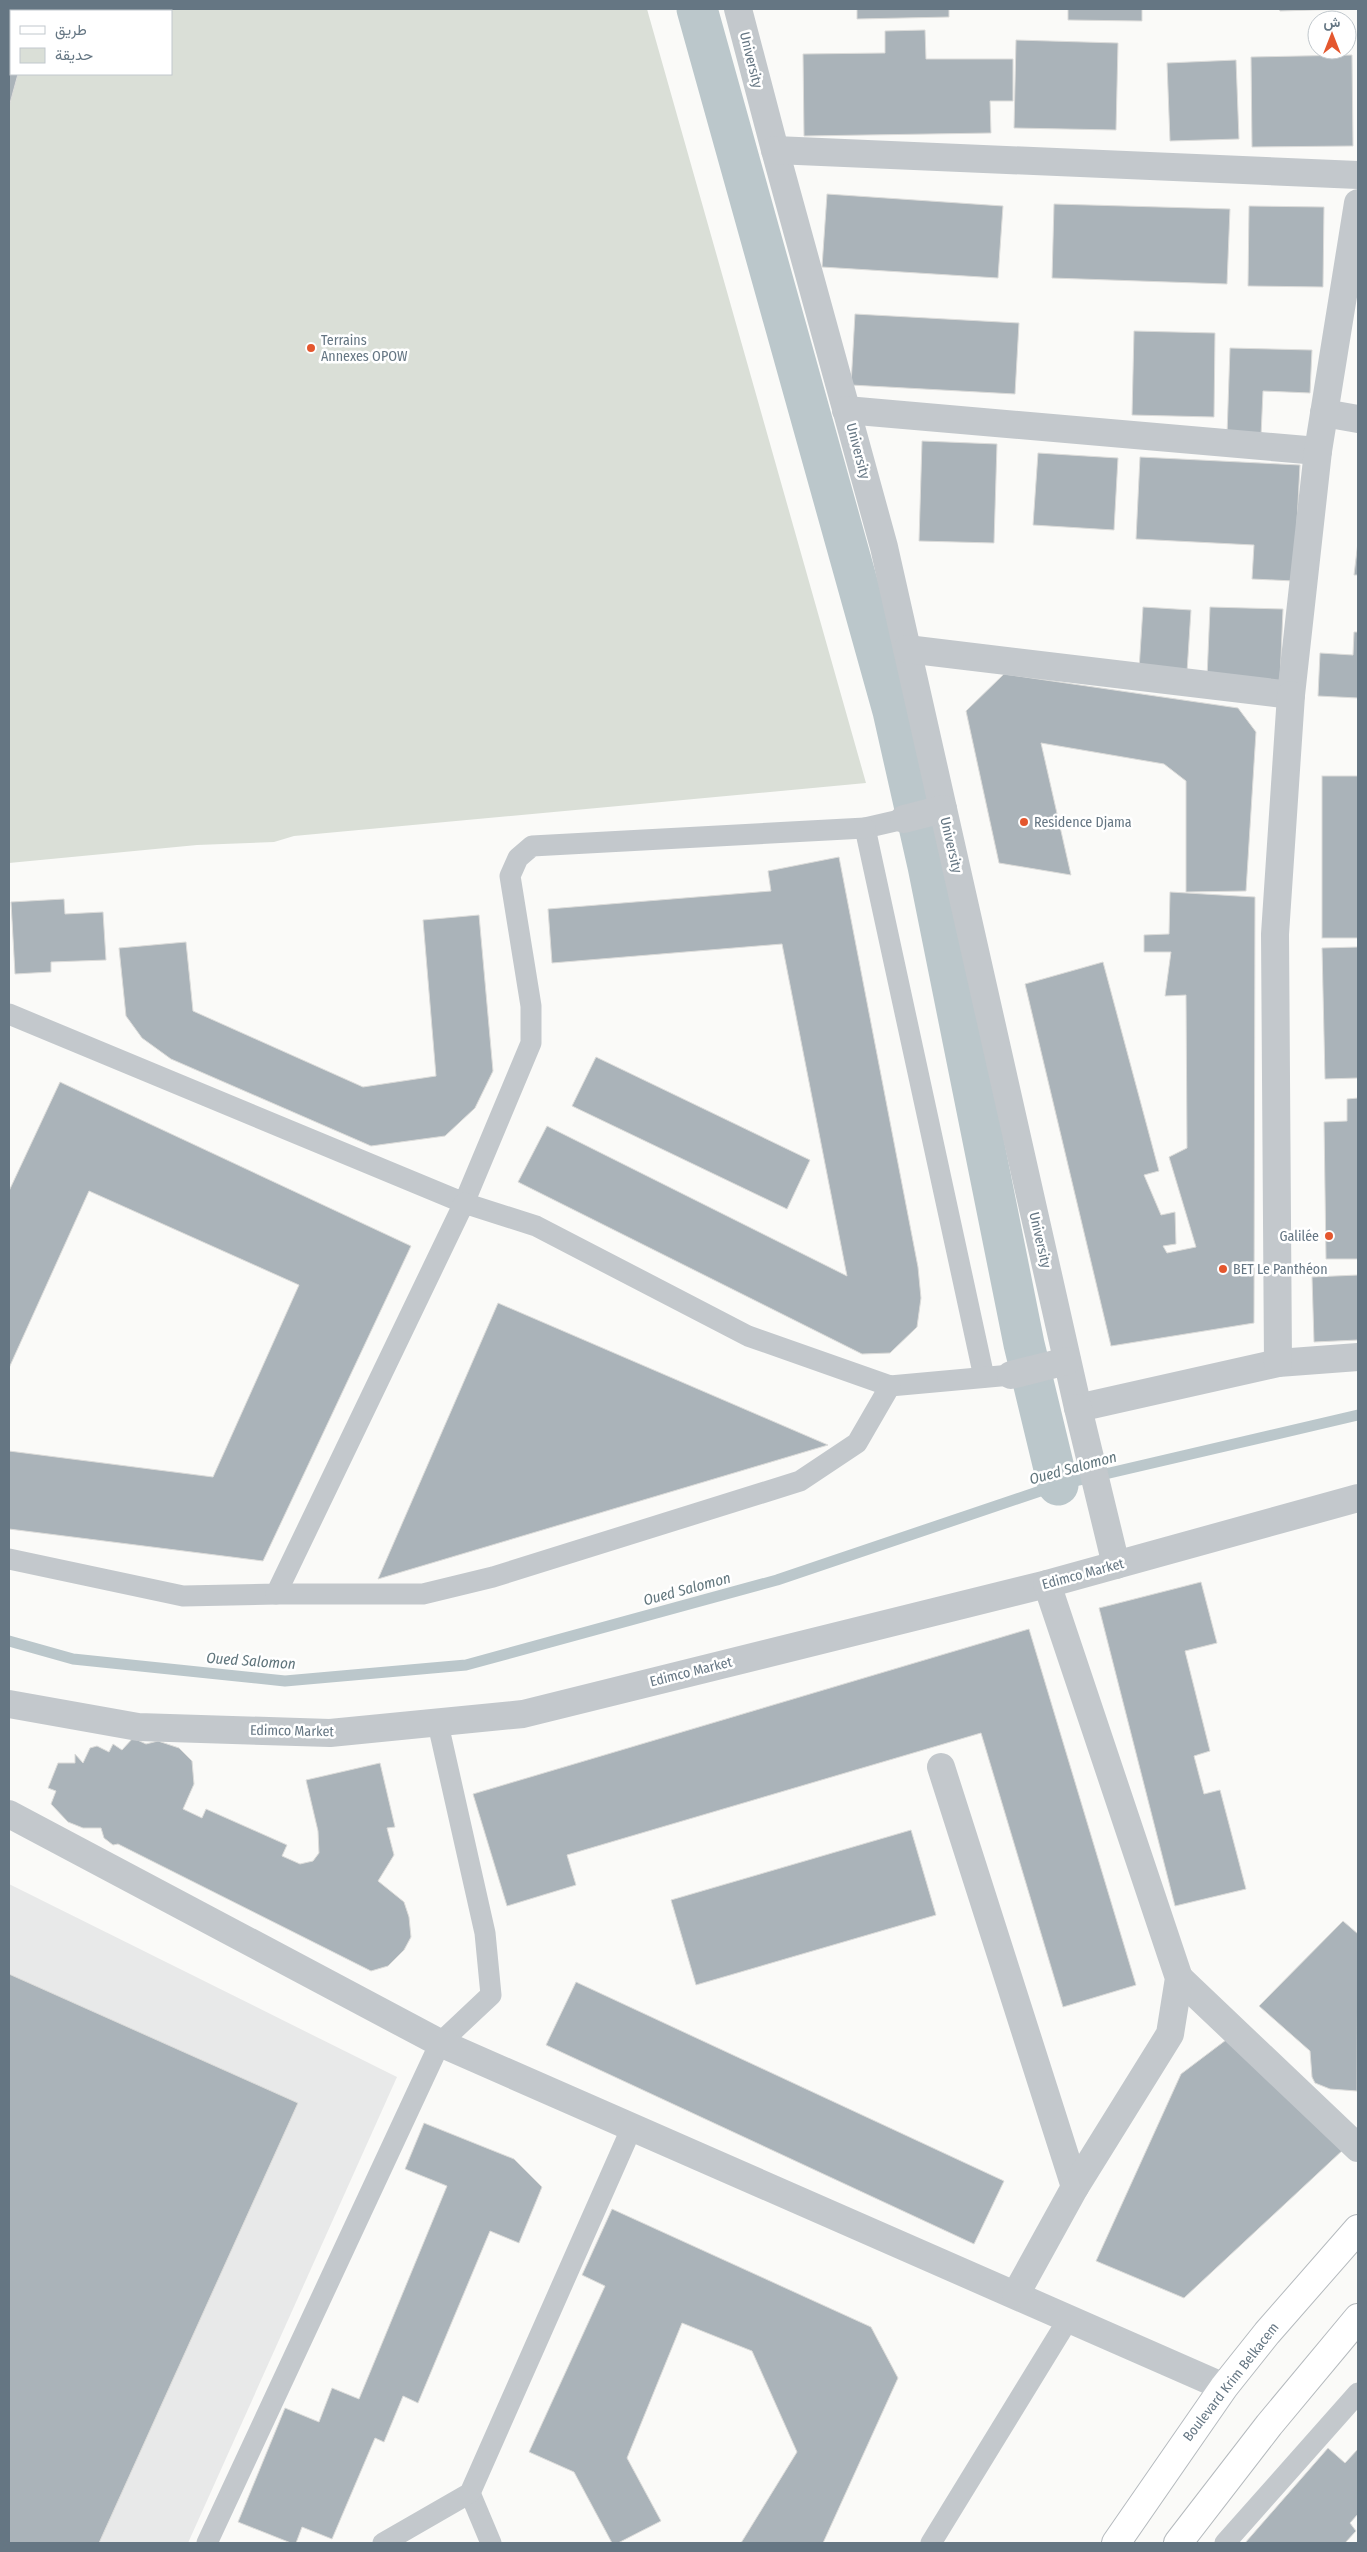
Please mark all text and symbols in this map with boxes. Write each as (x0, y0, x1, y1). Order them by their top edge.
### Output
legend (10, 10, 172, 75)
north arrow (1307, 10, 1357, 60)
text: ش (1324, 14, 1341, 31)
text: طريق (55, 21, 87, 40)
street label: University (736, 30, 766, 91)
text: حديقة (55, 46, 93, 64)
place label: Terrains Annexes OPOW (321, 332, 408, 365)
marker: Terrains Annexes OPOW (305, 342, 317, 354)
street label: University (842, 421, 874, 482)
place label: Residence Djama (1034, 814, 1132, 831)
street label: University (936, 815, 966, 876)
marker: Residence Djama (1018, 816, 1030, 828)
street label: University (1025, 1210, 1055, 1271)
place label: Galilée (1280, 1228, 1319, 1245)
marker: Galilée (1323, 1230, 1335, 1242)
place label: BET Le Panthéon (1233, 1261, 1328, 1278)
marker: BET Le Panthéon (1217, 1263, 1229, 1275)
water label: Oued Salomon (1027, 1448, 1119, 1488)
street label: Edimco Market (1040, 1555, 1126, 1593)
water label: Oued Salomon (641, 1569, 733, 1609)
water label: Oued Salomon (206, 1649, 296, 1673)
street label: Edimco Market (648, 1653, 734, 1690)
street label: Edimco Market (250, 1722, 335, 1740)
street label: Boulevard Krim Belkacem (1179, 2319, 1283, 2445)

